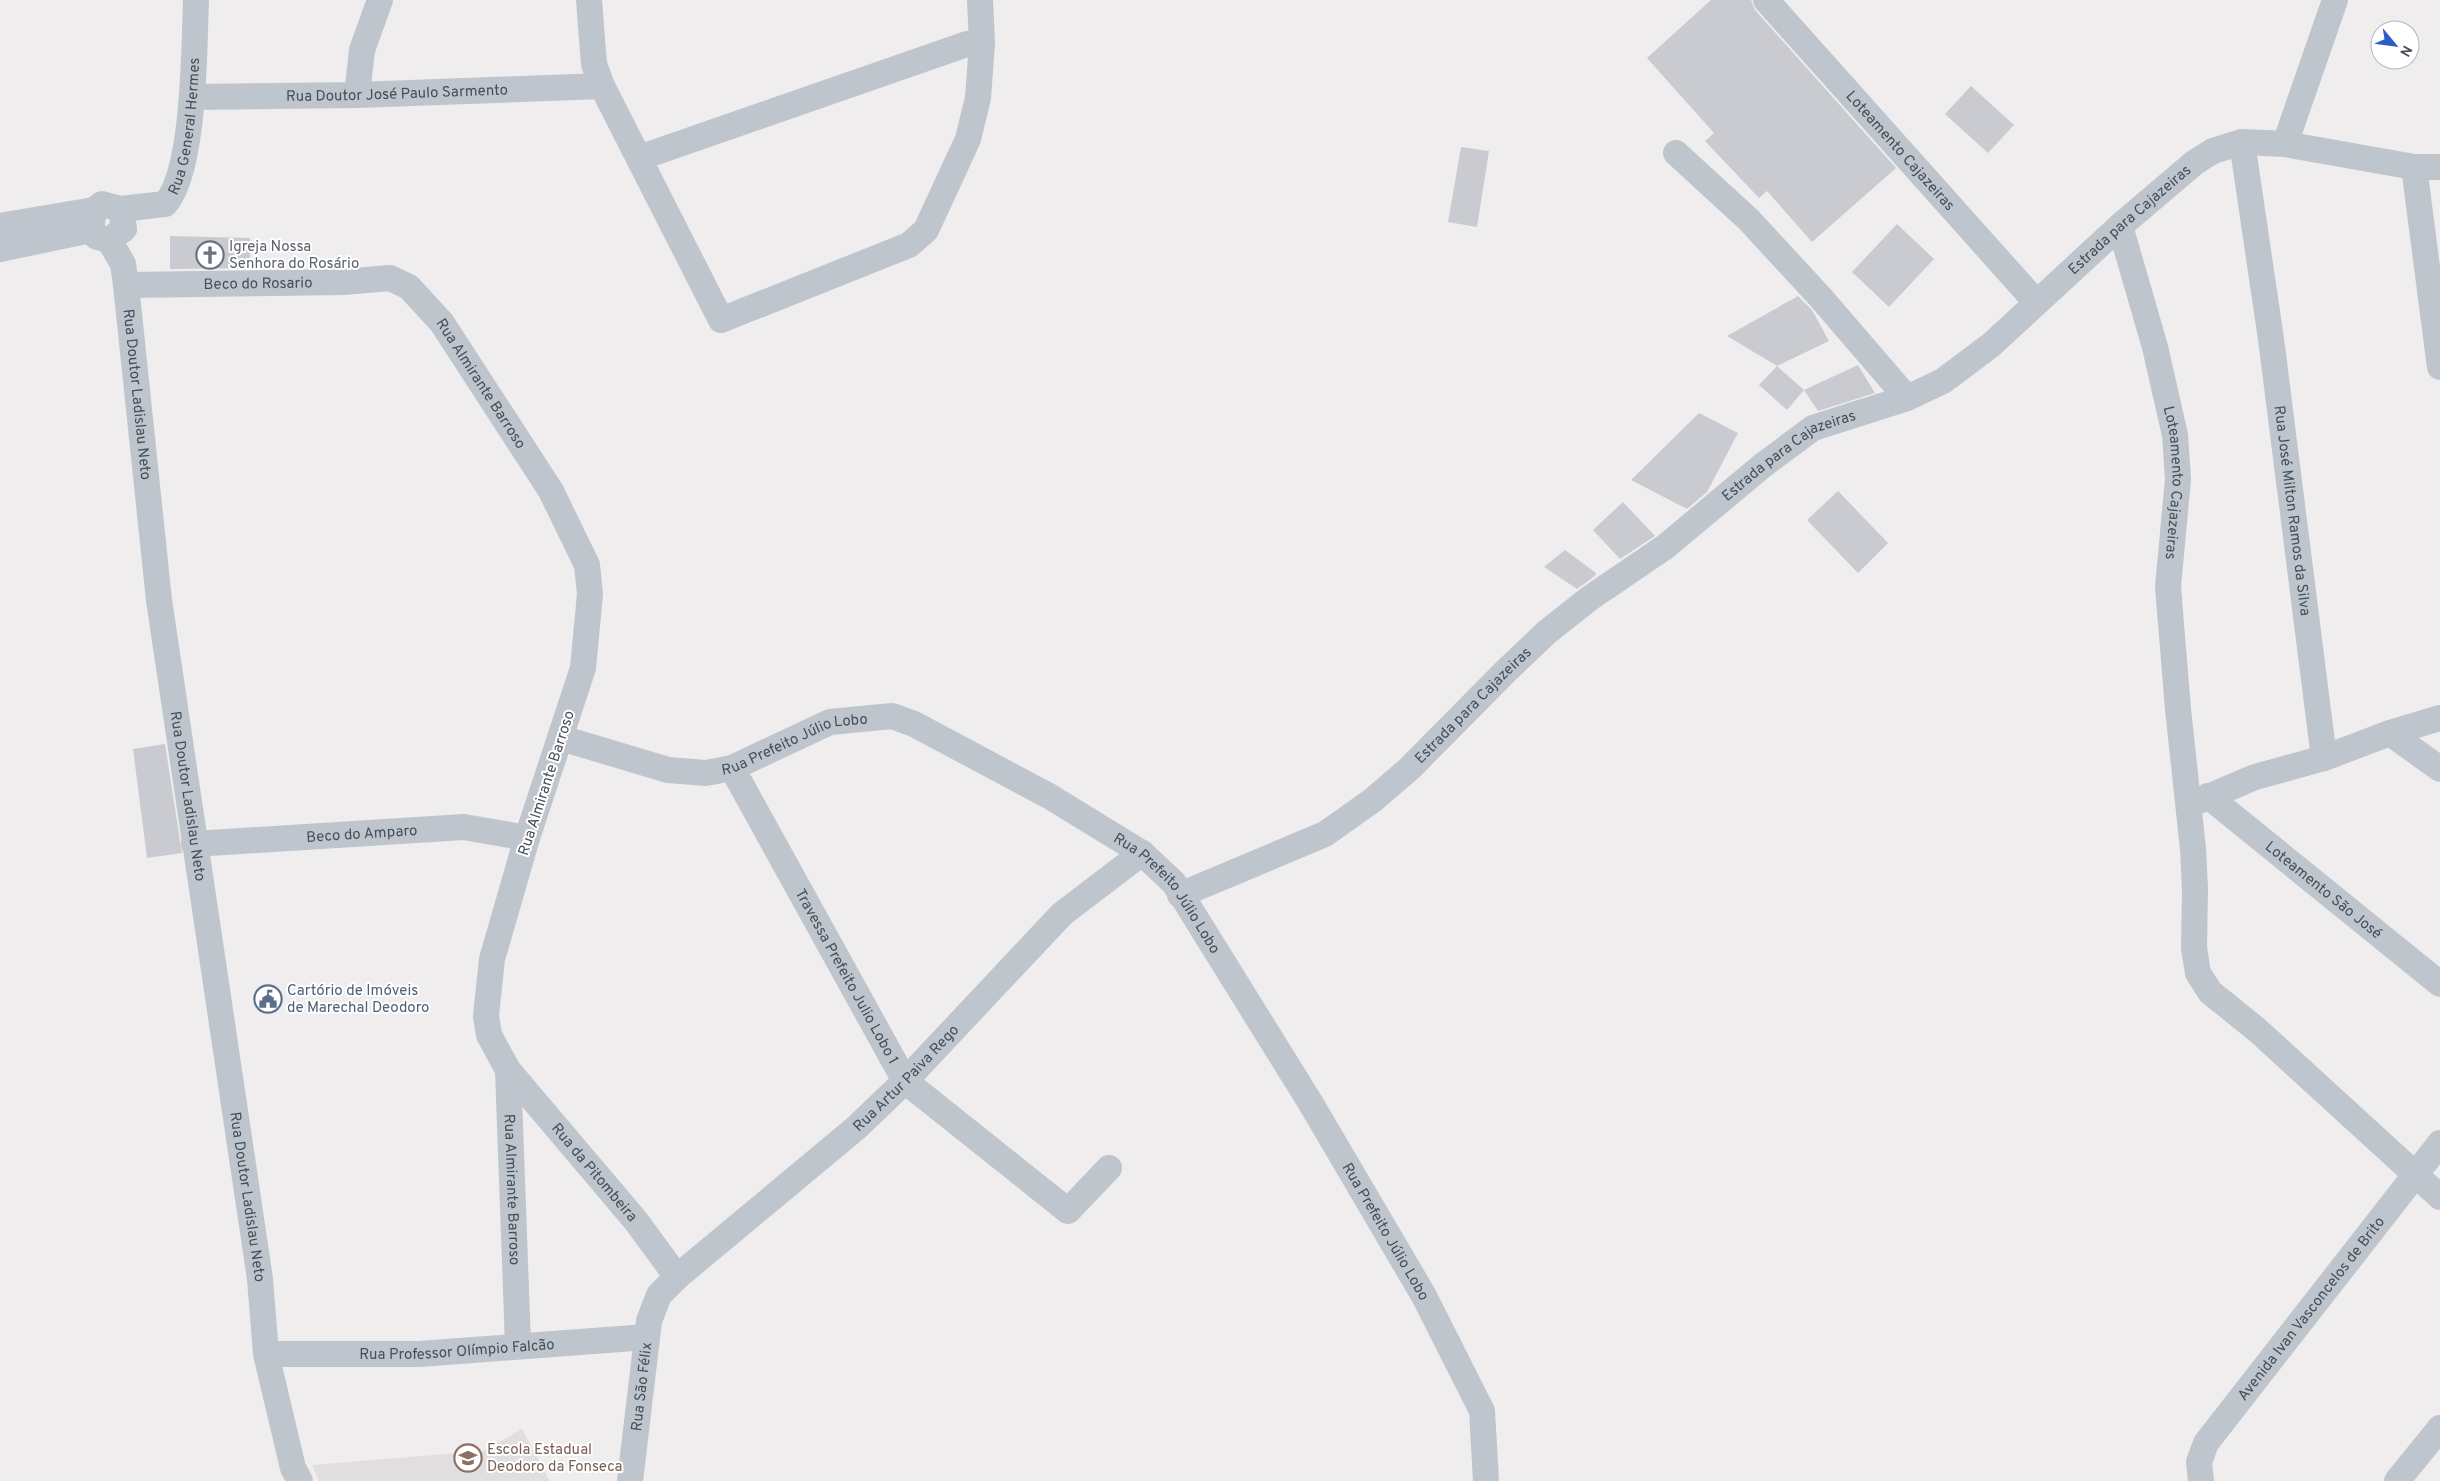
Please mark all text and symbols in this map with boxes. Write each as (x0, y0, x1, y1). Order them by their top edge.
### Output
north arrow (2370, 20, 2420, 70)
text: N (2395, 42, 2415, 59)
street label: Rua General Hermes (165, 57, 205, 198)
street label: Rua Doutor José Paulo Sarmento (286, 81, 508, 107)
street label: Loteamento Cajazeiras (1841, 88, 1958, 216)
street label: Estrada para Cajazeiras (2065, 161, 2196, 280)
place label: Igreja Nossa Senhora do Rosário (229, 238, 359, 274)
church icon: Igreja Nossa Senhora do Rosário (195, 240, 225, 270)
street label: Beco do Rosario (203, 274, 313, 295)
street label: Rua Doutor Ladislau Neto (118, 308, 154, 481)
street label: Rua Almirante Barroso (431, 315, 529, 453)
street label: Loteamento Cajazeiras (2158, 404, 2186, 560)
street label: Rua José Milton Ramos da Silva (2268, 404, 2314, 617)
street label: Estrada para Cajazeiras (1719, 407, 1858, 506)
street label: Estrada para Cajazeiras (1411, 644, 1536, 769)
street label: Rua Almirante Barroso (515, 709, 580, 858)
street label: Rua Doutor Ladislau Neto (165, 710, 209, 883)
street label: Rua Prefeito Júlio Lobo (720, 710, 869, 781)
street label: Beco do Amparo (306, 822, 418, 848)
street label: Rua Prefeito Júlio Lobo (1109, 830, 1224, 958)
street label: Loteamento São José (2260, 838, 2385, 944)
street label: Travessa Prefeito Julio Lobo 1 (790, 886, 902, 1068)
place label: Cartório de Imóveis de Marechal Deodoro (287, 982, 429, 1018)
public building icon: Cartório de Imóveis de Marechal Deodoro (253, 984, 283, 1014)
street label: Rua Artur Paiva Rego (850, 1021, 964, 1137)
street label: Rua Doutor Ladislau Neto (224, 1110, 268, 1283)
street label: Rua Almirante Barroso (499, 1113, 523, 1266)
street label: Rua da Pitombeira (546, 1120, 641, 1226)
street label: Rua Prefeito Júlio Lobo (1337, 1160, 1433, 1304)
street label: Avenida Ivan Vasconcelos de Brito (2234, 1213, 2390, 1405)
street label: Rua Professor Olímpio Falcão (359, 1336, 555, 1365)
street label: Rua São Félix (628, 1341, 657, 1432)
place label: Escola Estadual Deodoro da Fonseca (487, 1441, 622, 1477)
school or university icon: Escola Estadual Deodoro da Fonseca (453, 1443, 483, 1473)

